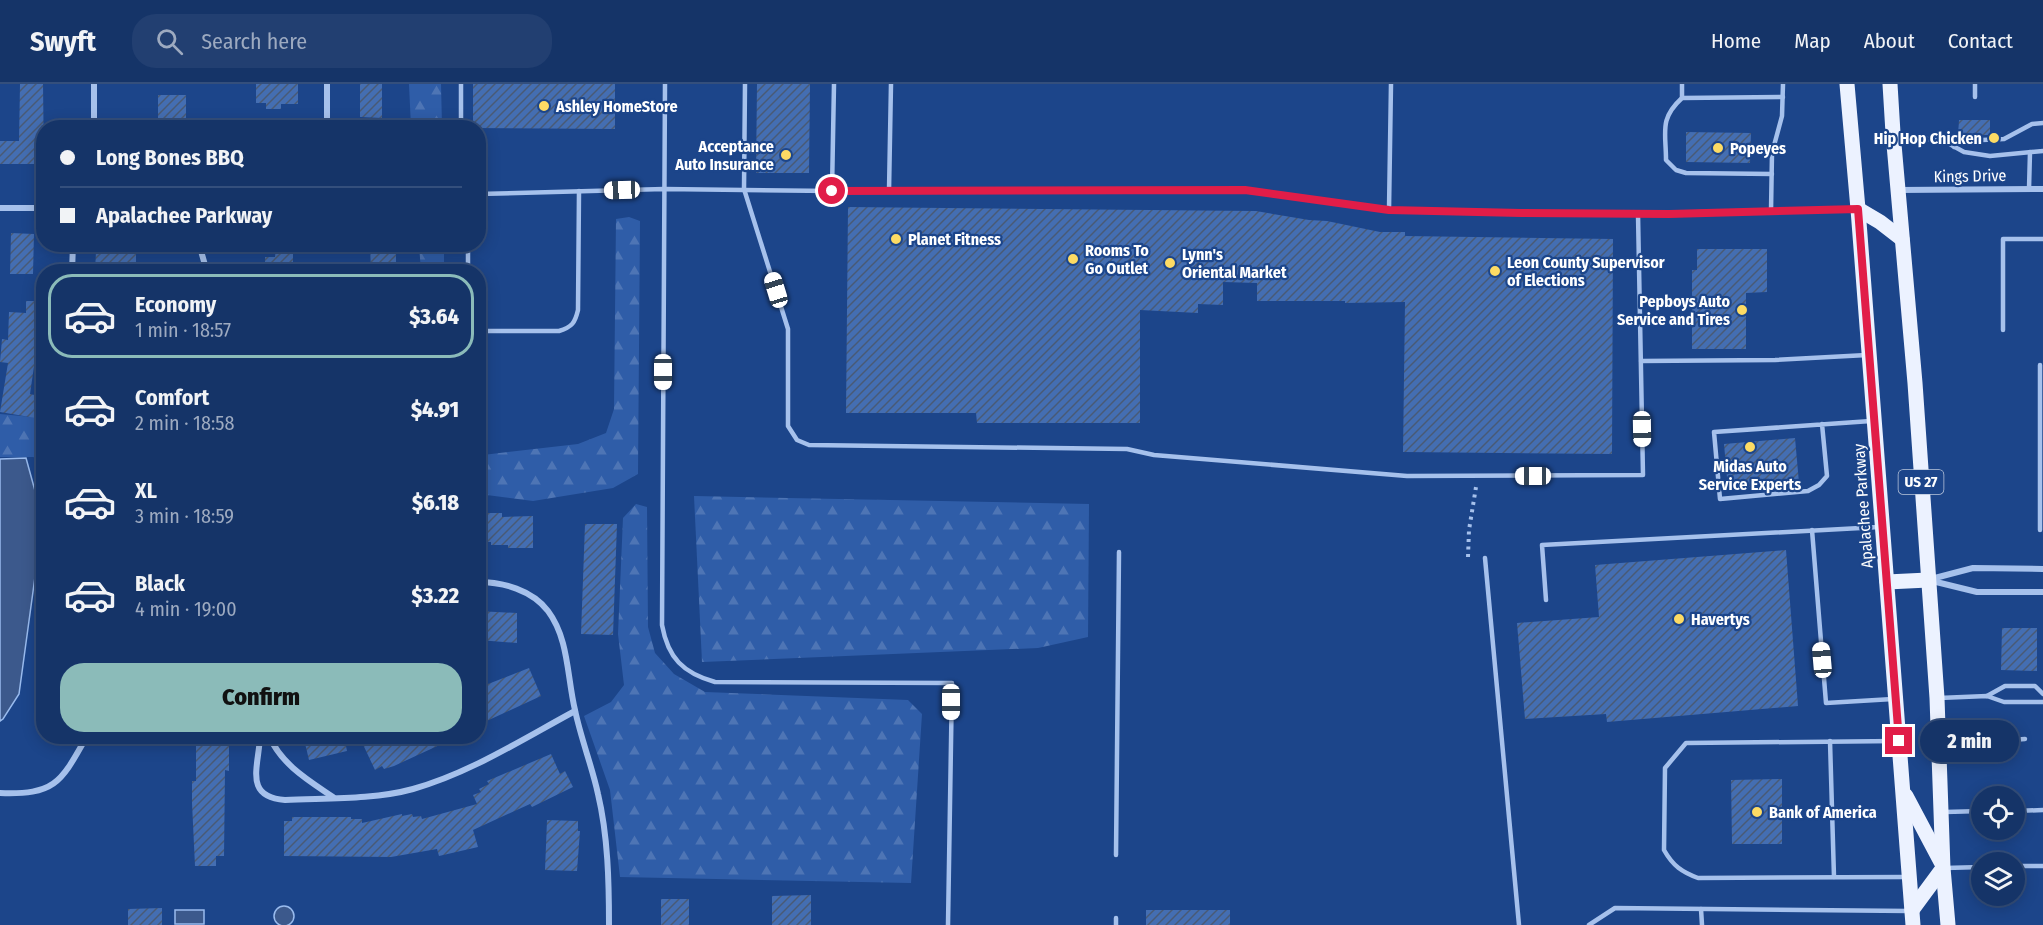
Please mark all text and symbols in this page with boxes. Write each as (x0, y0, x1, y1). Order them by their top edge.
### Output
search box (132, 14, 552, 68)
text: Swyft (30, 25, 96, 58)
icon: search (153, 25, 186, 58)
text: Search here (201, 28, 307, 55)
text: Home (1711, 28, 1761, 54)
text: Map (1794, 28, 1831, 54)
text: About (1864, 28, 1915, 54)
text: Contact (1948, 28, 2013, 54)
place label: Ashley HomeStore (555, 97, 678, 116)
marker: Ashley HomeStore (537, 99, 551, 113)
place label: Hip Hop Chicken (1874, 129, 1982, 148)
marker: Hip Hop Chicken (1987, 131, 2001, 145)
place label: Acceptance Auto Insurance (674, 137, 774, 174)
place label: Popeyes (1730, 139, 1786, 158)
marker: Popeyes (1711, 141, 1725, 155)
text: Long Bones BBQ (96, 144, 244, 171)
marker: Acceptance Auto Insurance (779, 148, 793, 162)
street label: Kings Drive (1933, 166, 2007, 186)
route start (818, 177, 845, 204)
car (604, 180, 640, 200)
text: Apalachee Parkway (96, 202, 272, 229)
place label: Planet Fitness (908, 230, 1001, 249)
marker: Planet Fitness (889, 232, 903, 246)
place label: Rooms To Go Outlet (1085, 241, 1149, 278)
place label: Lynn's Oriental Market (1182, 245, 1287, 282)
marker: Rooms To Go Outlet (1066, 252, 1080, 266)
place label: Leon County Supervisor of Elections (1507, 253, 1665, 290)
marker: Lynn's Oriental Market (1163, 256, 1177, 270)
marker: Leon County Supervisor of Elections (1488, 264, 1502, 278)
car (762, 270, 790, 310)
icon: car (63, 289, 117, 343)
text: Economy (135, 291, 216, 318)
place label: Pepboys Auto Service and Tires (1617, 292, 1730, 329)
text: $3.64 (409, 303, 459, 330)
marker: Pepboys Auto Service and Tires (1735, 303, 1749, 317)
text: 1 min · 18:57 (135, 318, 231, 342)
car (654, 354, 672, 390)
icon: car (63, 382, 117, 436)
text: Comfort (135, 384, 209, 411)
text: $4.91 (411, 396, 459, 423)
text: 2 min · 18:58 (135, 411, 234, 435)
car (1633, 411, 1651, 447)
marker: Midas Auto Service Experts (1743, 440, 1757, 454)
street label: Apalachee Parkway (1849, 442, 1877, 569)
place label: Midas Auto Service Experts (1699, 457, 1801, 494)
car (1515, 467, 1551, 485)
road number: US 27 (1898, 470, 1944, 494)
icon: car (63, 475, 117, 529)
text: XL (135, 477, 157, 504)
text: $6.18 (412, 489, 459, 516)
text: 3 min · 18:59 (135, 504, 234, 528)
icon: car (63, 568, 117, 622)
text: Black (135, 570, 185, 597)
text: $3.22 (412, 582, 459, 609)
text: 4 min · 19:00 (135, 597, 237, 621)
place label: Havertys (1691, 610, 1750, 629)
marker: Havertys (1672, 612, 1686, 626)
car (1811, 641, 1833, 679)
button: Confirm (60, 663, 462, 732)
car (942, 684, 960, 720)
callout: 2 min (1920, 720, 2019, 762)
route end (1885, 727, 1912, 754)
text: 2 min (1947, 729, 1992, 753)
map controls (1971, 786, 2025, 906)
button: locate (1971, 786, 2025, 840)
place label: Bank of America (1769, 803, 1877, 822)
marker: Bank of America (1750, 805, 1764, 819)
button: layers (1971, 852, 2025, 906)

